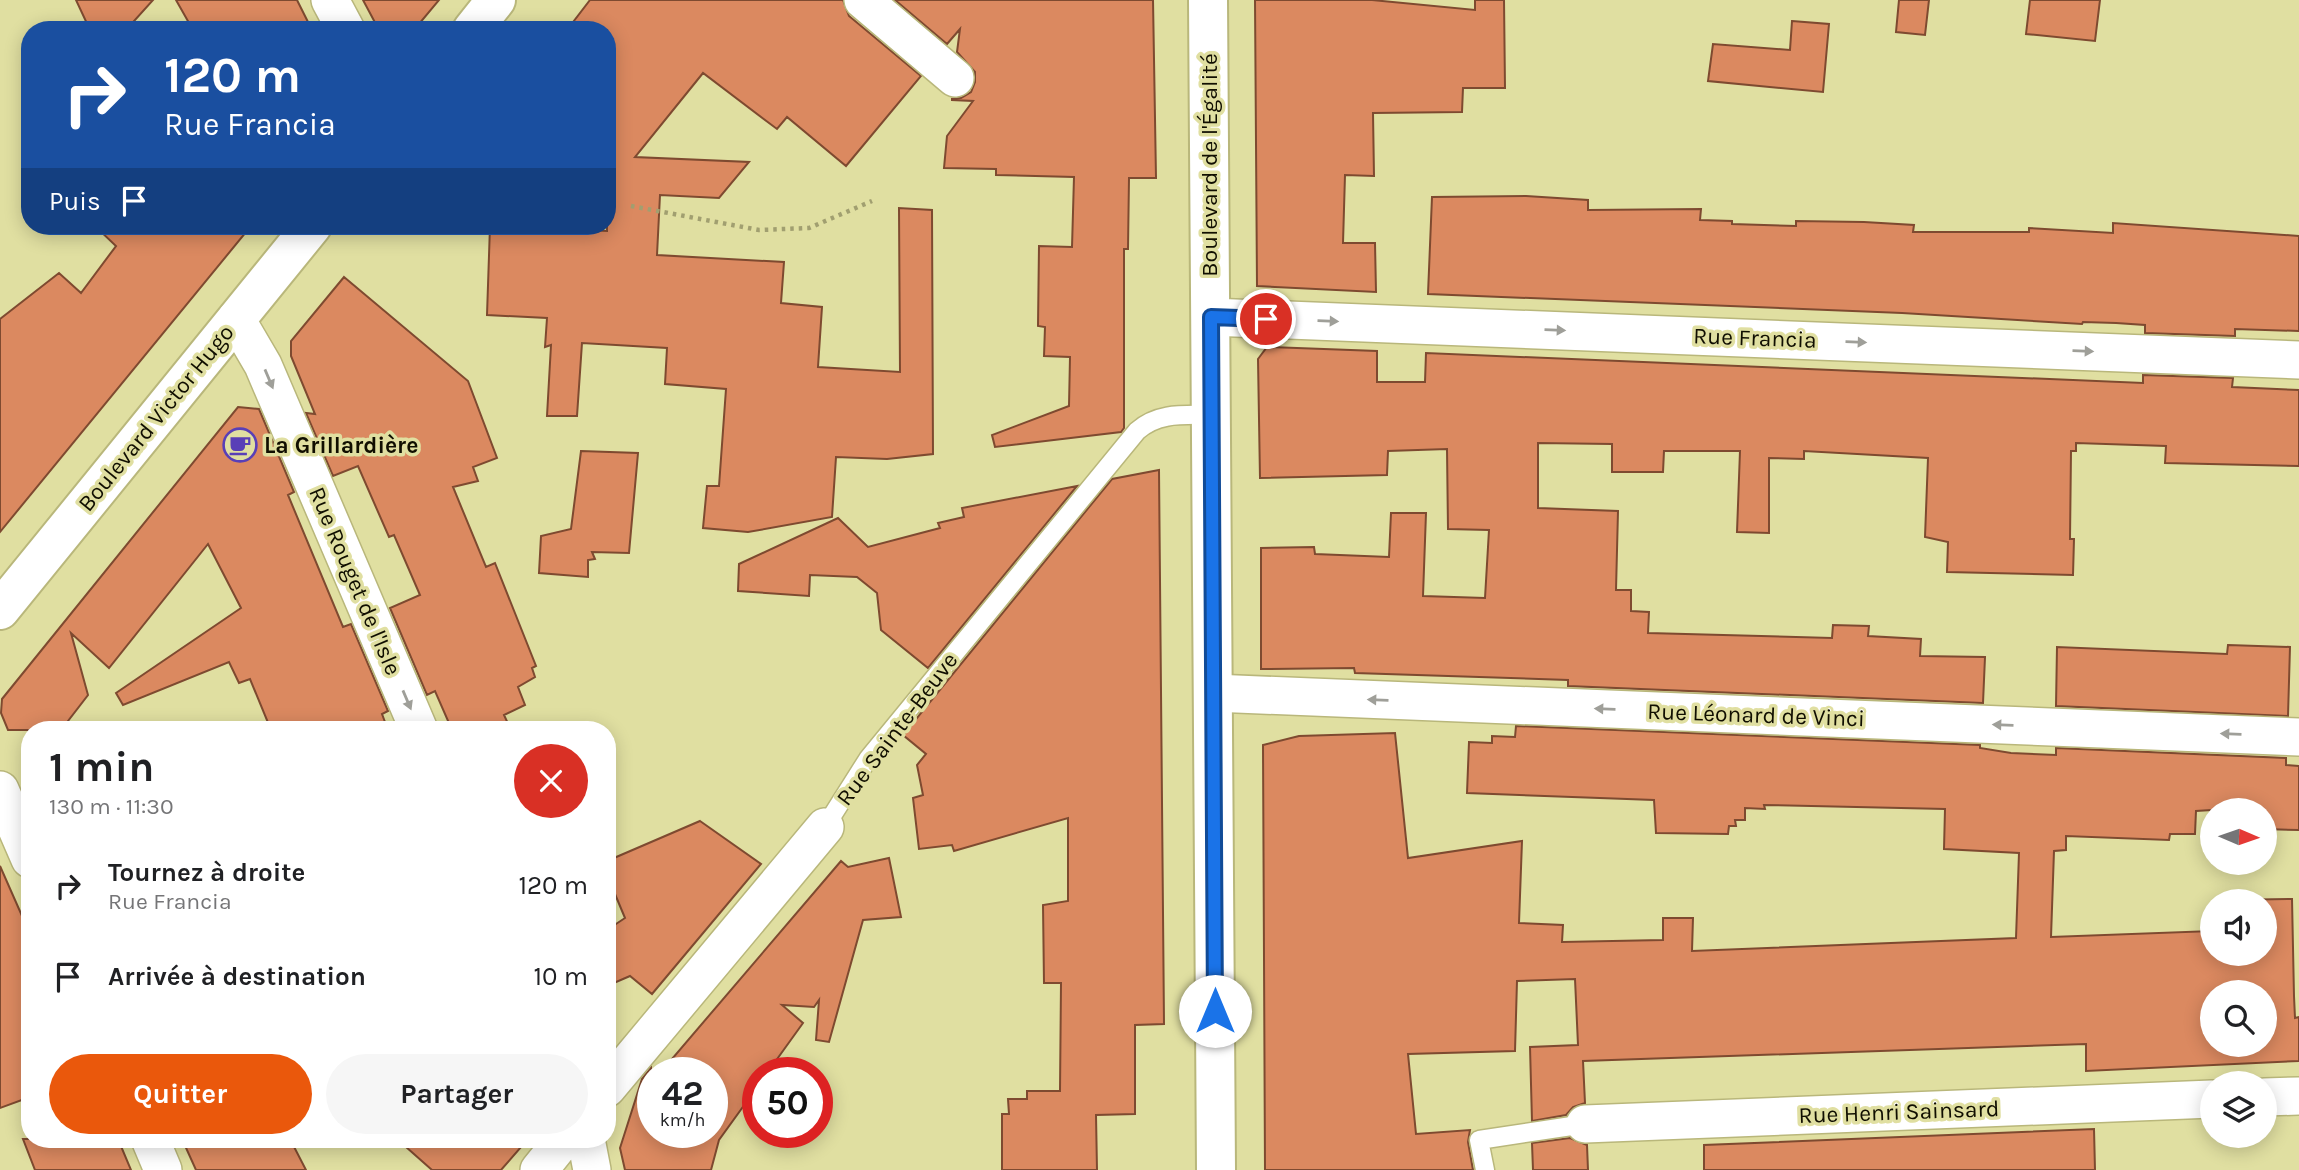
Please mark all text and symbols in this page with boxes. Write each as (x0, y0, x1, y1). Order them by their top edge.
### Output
text: 120 m (164, 47, 301, 104)
icon: right (49, 49, 140, 140)
street label: Boulevard de l'Égalité (1196, 53, 1223, 277)
text: Rue Francia (164, 106, 336, 143)
icon: arrive (115, 182, 153, 220)
text: Puis (49, 186, 101, 217)
pin (1236, 289, 1296, 349)
icon: arrive (1247, 300, 1285, 338)
one-way arrow (1317, 316, 1339, 327)
street label: Boulevard Victor Hugo (72, 319, 240, 517)
street label: Rue Francia (1693, 322, 1817, 354)
one-way arrow (1544, 325, 1566, 336)
one-way arrow (1845, 337, 1867, 348)
one-way arrow (2072, 346, 2094, 357)
one-way arrow (264, 368, 275, 389)
cafe icon: La Grillardière (221, 426, 259, 464)
place label: La Grillardière (264, 432, 418, 459)
street label: Rue Rouget de l'Isle (303, 483, 407, 679)
street label: Rue Sainte-Beuve (831, 647, 963, 811)
one-way arrow (401, 690, 412, 711)
one-way arrow (1366, 694, 1388, 705)
street label: Rue Léonard de Vinci (1647, 698, 1865, 732)
one-way arrow (1594, 703, 1616, 714)
one-way arrow (1992, 720, 2014, 731)
one-way arrow (2220, 729, 2242, 740)
text: 1 min (49, 742, 154, 792)
button: close (514, 744, 588, 818)
text: 130 m · 11:30 (49, 793, 174, 820)
north arrow (2200, 798, 2277, 875)
map controls (2200, 798, 2277, 1148)
text: Tournez à droite (108, 857, 305, 888)
icon: right (49, 867, 87, 905)
text: 120 m (518, 870, 588, 901)
text: Rue Francia (108, 888, 232, 915)
button: sound (2200, 889, 2277, 966)
icon: arrive (49, 958, 87, 996)
text: Arrivée à destination (108, 961, 366, 992)
text: 10 m (533, 961, 588, 992)
position arrow (1178, 974, 1252, 1048)
button: search (2200, 980, 2277, 1057)
button: Quitter (49, 1054, 312, 1134)
button: Partager (326, 1054, 588, 1134)
speed limit sign: 50 (742, 1057, 833, 1148)
button: layers (2200, 1071, 2277, 1148)
text: 42 (662, 1073, 704, 1114)
street label: Rue Henri Sainsard (1798, 1095, 2000, 1129)
text: km/h (660, 1109, 705, 1131)

